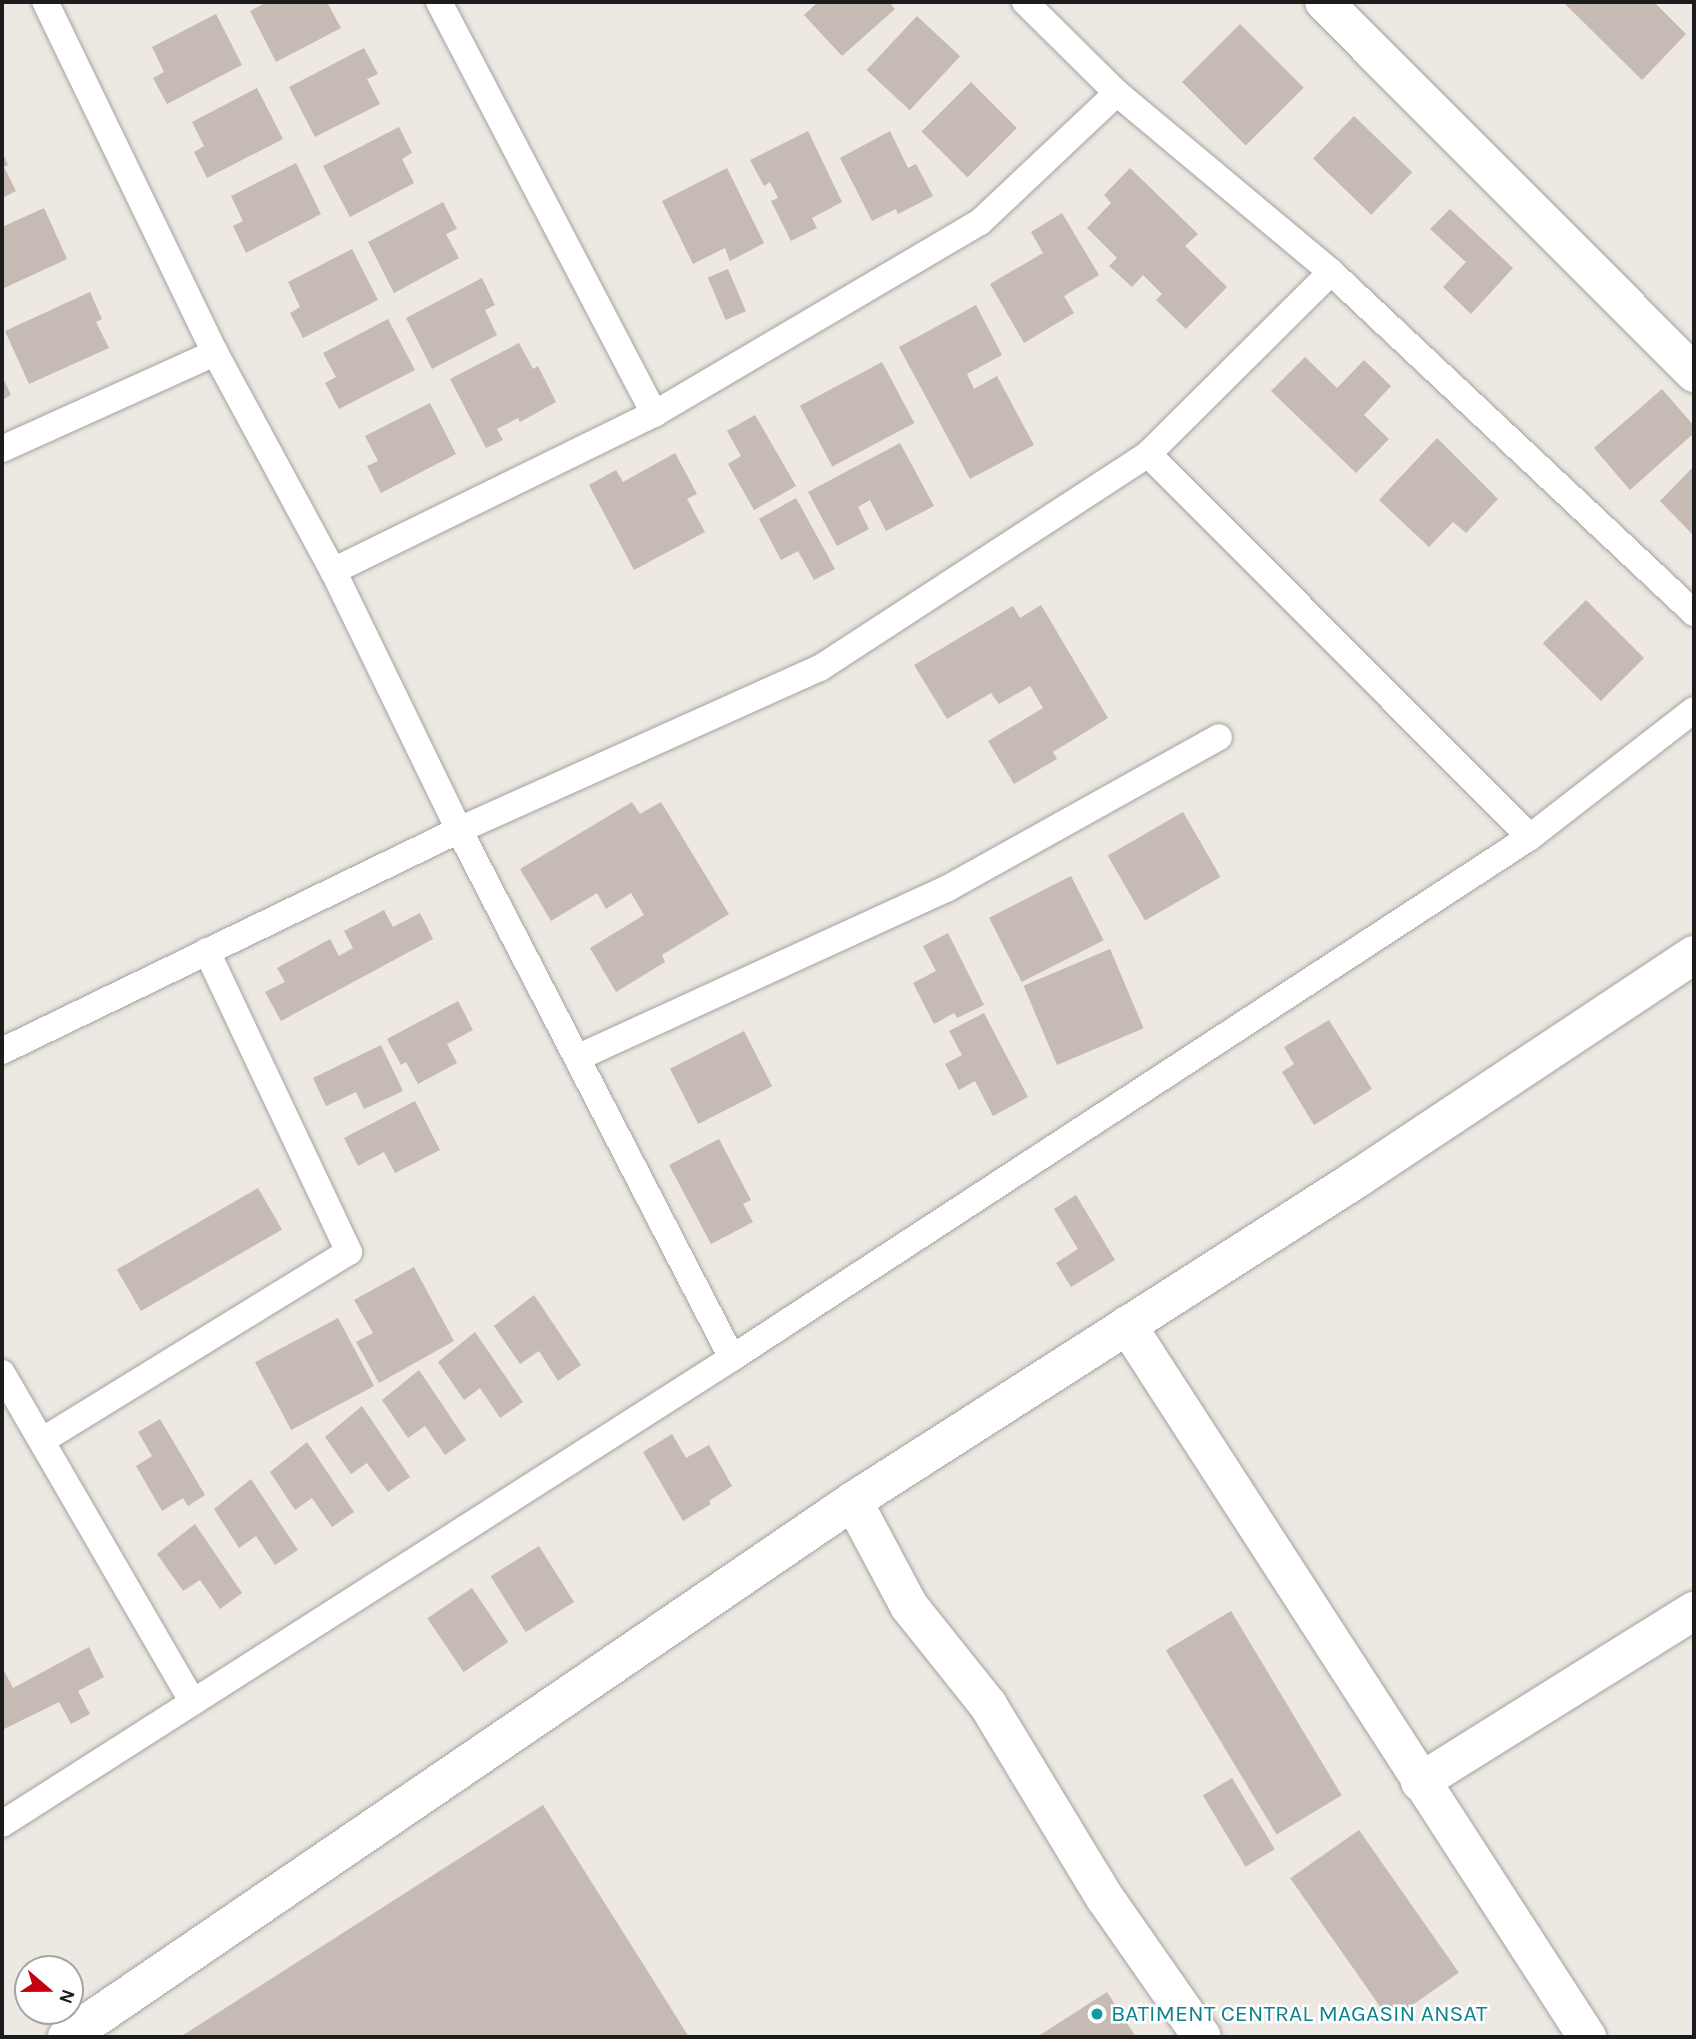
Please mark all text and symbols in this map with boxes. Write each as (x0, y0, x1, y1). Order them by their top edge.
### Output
north arrow (14, 1955, 84, 2025)
text: N (54, 1986, 80, 2007)
place label: BATIMENT CENTRAL MAGASIN ANSAT (1111, 2000, 1487, 2028)
marker: BATIMENT CENTRAL MAGASIN ANSAT (1089, 2006, 1105, 2022)

